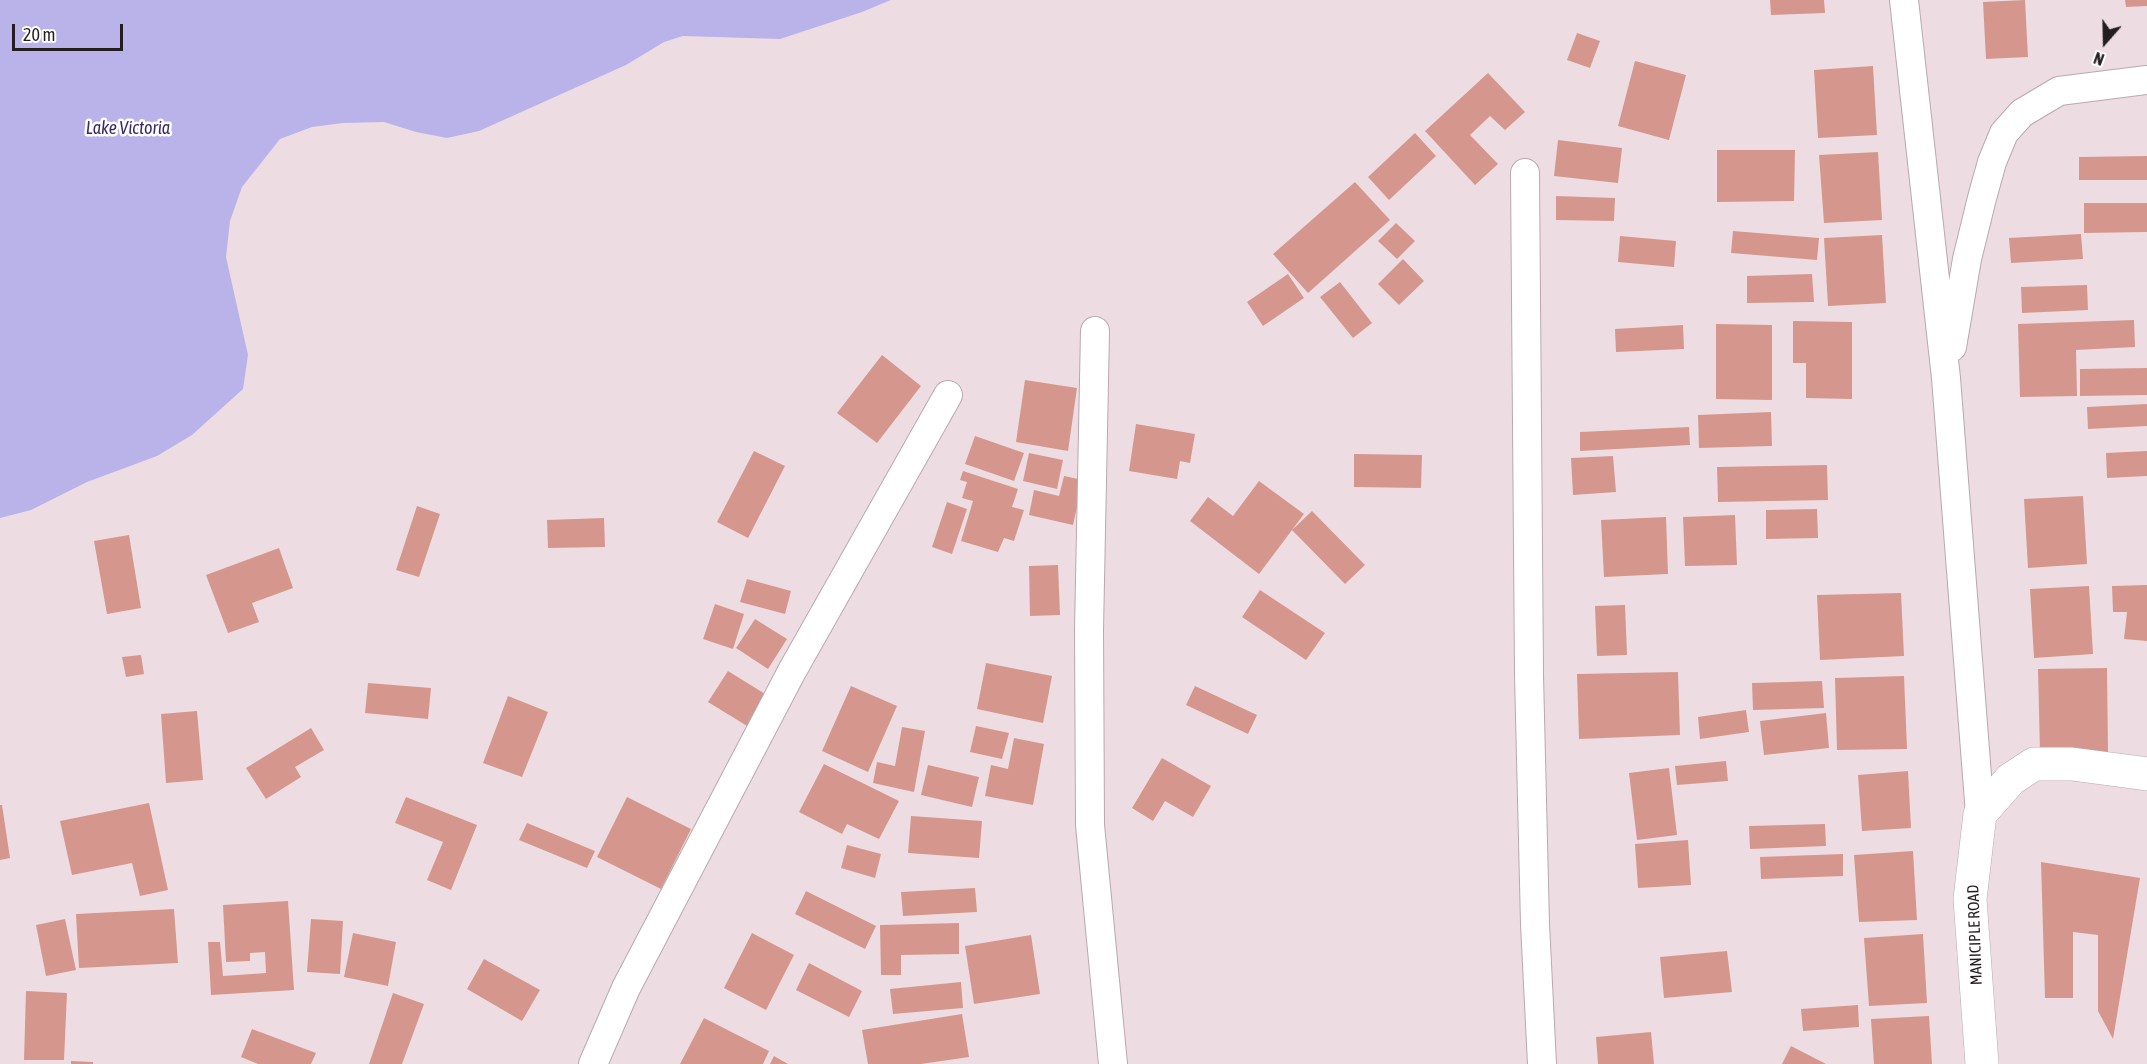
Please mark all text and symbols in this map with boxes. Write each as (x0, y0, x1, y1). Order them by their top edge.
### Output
scale bar (15, 12, 126, 50)
north arrow (2075, 12, 2135, 72)
text: 20 m (23, 24, 55, 45)
text: N (2091, 49, 2106, 69)
water label: Lake Victoria (86, 117, 170, 139)
street label: MANICIPLE ROAD (1964, 885, 1986, 985)

